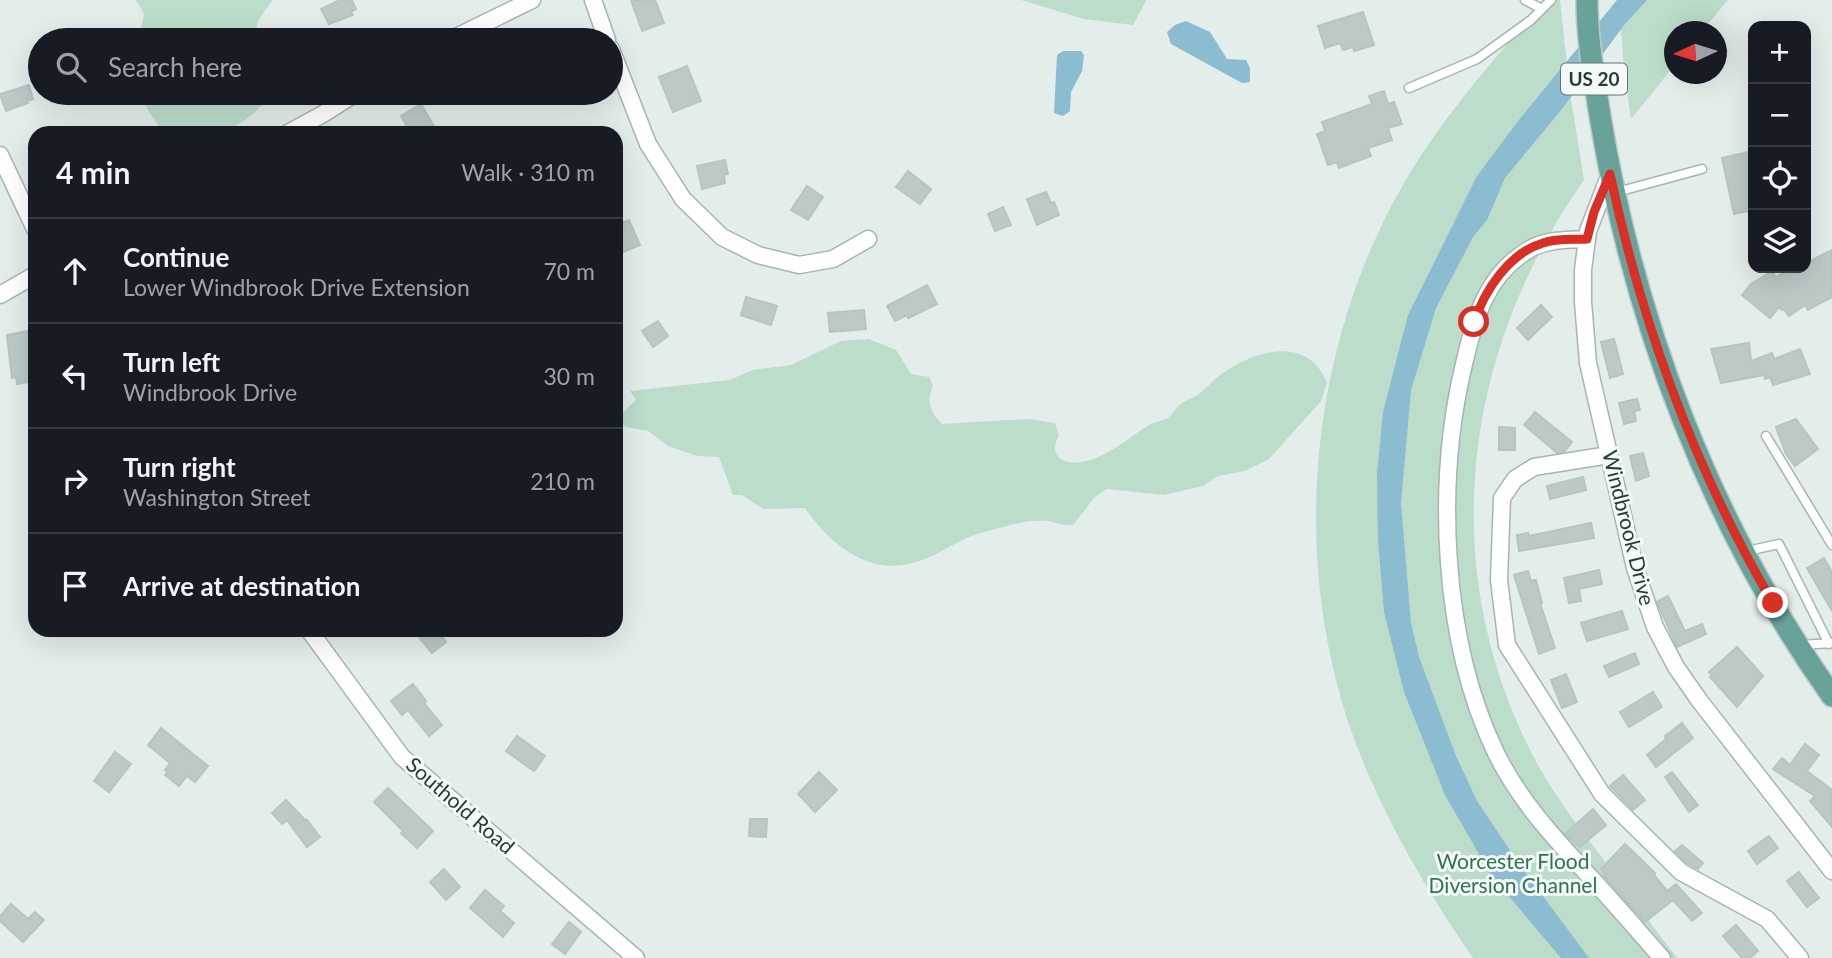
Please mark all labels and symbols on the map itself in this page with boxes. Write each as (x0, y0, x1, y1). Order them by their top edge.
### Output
north arrow (1664, 21, 1727, 84)
road number: US 20 (1561, 64, 1627, 94)
route start (1458, 306, 1489, 337)
street label: Windbrook Drive (1598, 447, 1661, 608)
route end (1757, 587, 1788, 618)
street label: Southold Road (402, 751, 520, 859)
park label: Worcester Flood Diversion Channel (1429, 848, 1597, 897)

